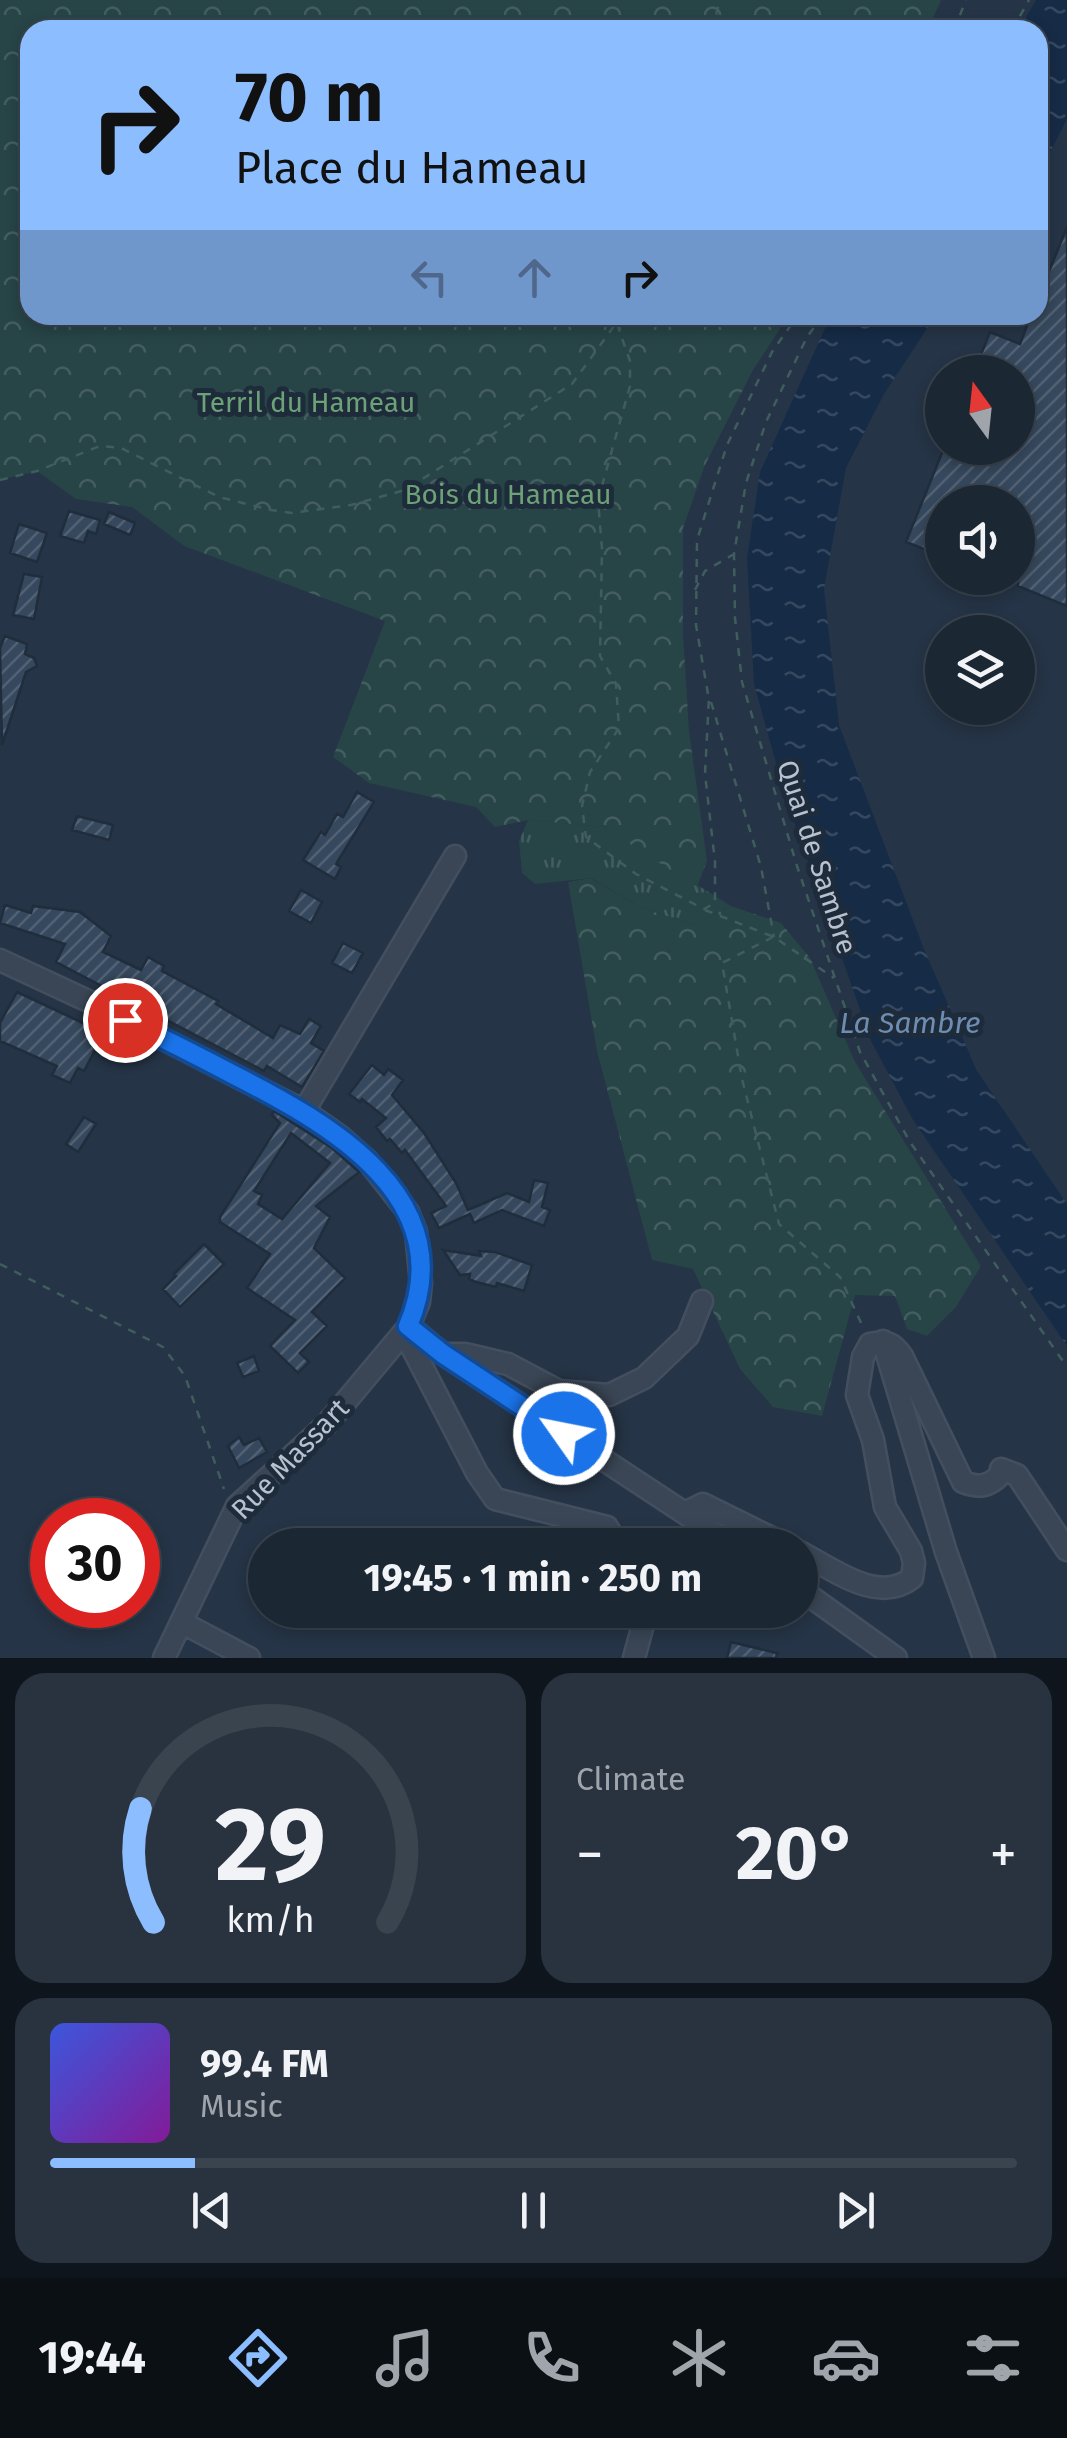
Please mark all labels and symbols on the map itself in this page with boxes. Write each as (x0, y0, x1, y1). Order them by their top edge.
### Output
north arrow (925, 355, 1035, 465)
park label: Terril du Hameau (197, 386, 415, 419)
park label: Bois du Hameau (404, 478, 612, 511)
street label: Quai de Sambre (770, 756, 864, 958)
pin (83, 978, 168, 1063)
water label: La Sambre (840, 1005, 980, 1041)
position arrow (512, 1382, 616, 1486)
street label: Rue Massart (225, 1391, 356, 1526)
speed limit sign: 30 (30, 1498, 160, 1628)

